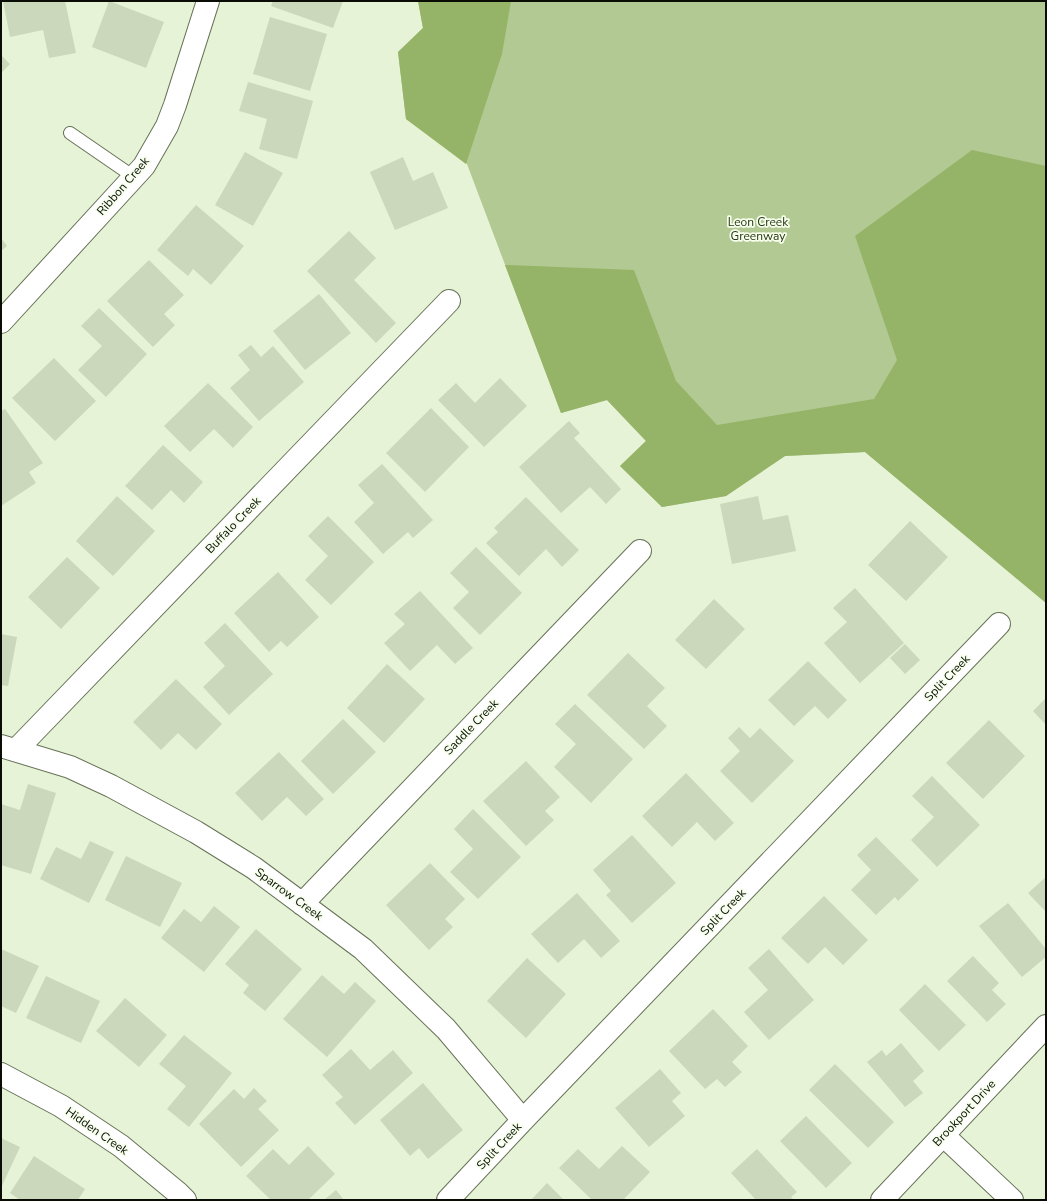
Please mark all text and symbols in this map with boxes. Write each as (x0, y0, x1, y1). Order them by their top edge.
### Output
street label: Ribbon Creek (93, 153, 153, 219)
park label: Leon Creek Greenway (728, 214, 789, 244)
street label: Buffalo Creek (202, 492, 265, 557)
street label: Split Creek (921, 650, 974, 705)
street label: Saddle Creek (440, 695, 502, 758)
street label: Sparrow Creek (252, 864, 327, 925)
street label: Split Creek (697, 884, 750, 939)
street label: Brookport Drive (929, 1076, 999, 1150)
street label: Hidden Creek (62, 1103, 132, 1159)
street label: Split Creek (473, 1118, 526, 1173)

